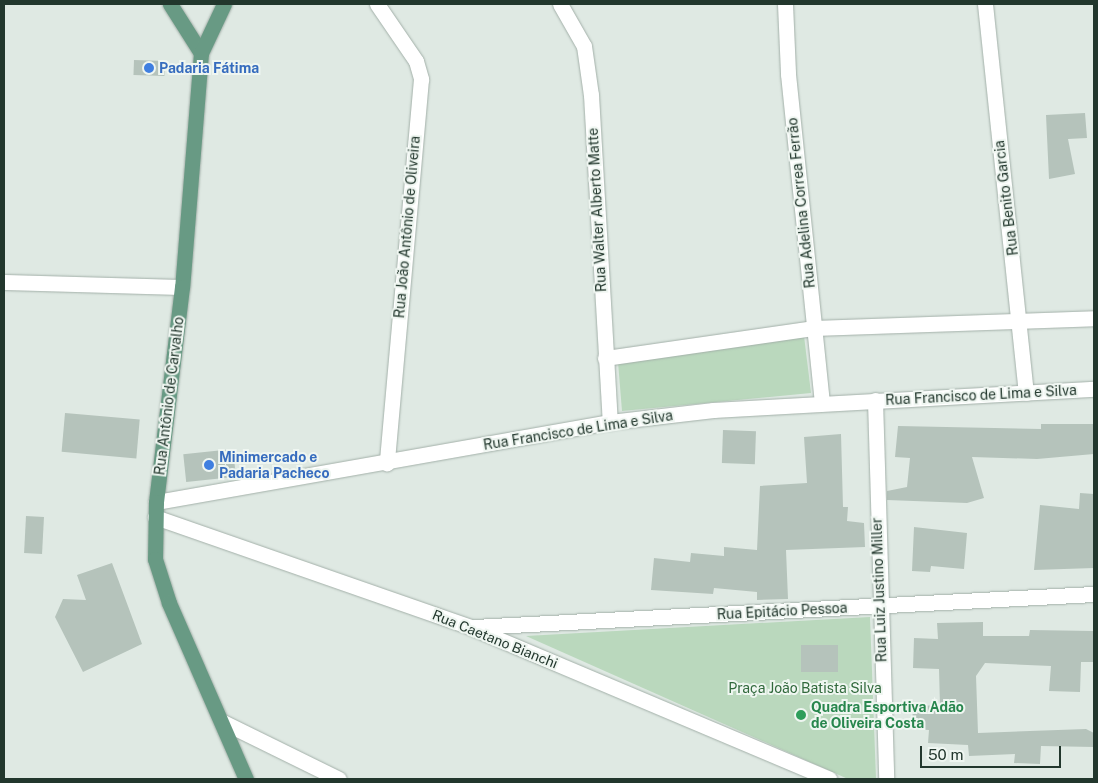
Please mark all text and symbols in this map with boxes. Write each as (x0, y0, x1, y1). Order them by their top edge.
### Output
place label: Padaria Fátima (159, 60, 259, 76)
marker: Padaria Fátima (143, 62, 155, 74)
street label: Rua Adelina Correa Ferrão (784, 117, 818, 289)
street label: Rua Walter Alberto Matte (584, 127, 610, 293)
street label: Rua João Antônio de Oliveira (391, 135, 423, 319)
street label: Rua Benito Garcia (991, 139, 1021, 257)
street label: Rua Antônio de Carvalho (151, 316, 187, 476)
street label: Rua Francisco de Lima e Silva (885, 382, 1077, 408)
street label: Rua Francisco de Lima e Silva (482, 407, 674, 453)
place label: Minimercado e Padaria Pacheco (219, 449, 329, 482)
marker: Minimercado e Padaria Pacheco (203, 459, 215, 471)
street label: Rua Luiz Justino Miller (868, 517, 890, 663)
street label: Rua Epitácio Pessoa (716, 599, 848, 623)
street label: Rua Caetano Bianchi (430, 606, 560, 672)
park label: Praça João Batista Silva (728, 680, 882, 696)
place label: Quadra Esportiva Adão de Oliveira Costa (811, 699, 964, 732)
marker: Quadra Esportiva Adão de Oliveira Costa (795, 709, 807, 721)
scale bar (923, 736, 1064, 768)
text: 50 m (928, 746, 963, 763)

